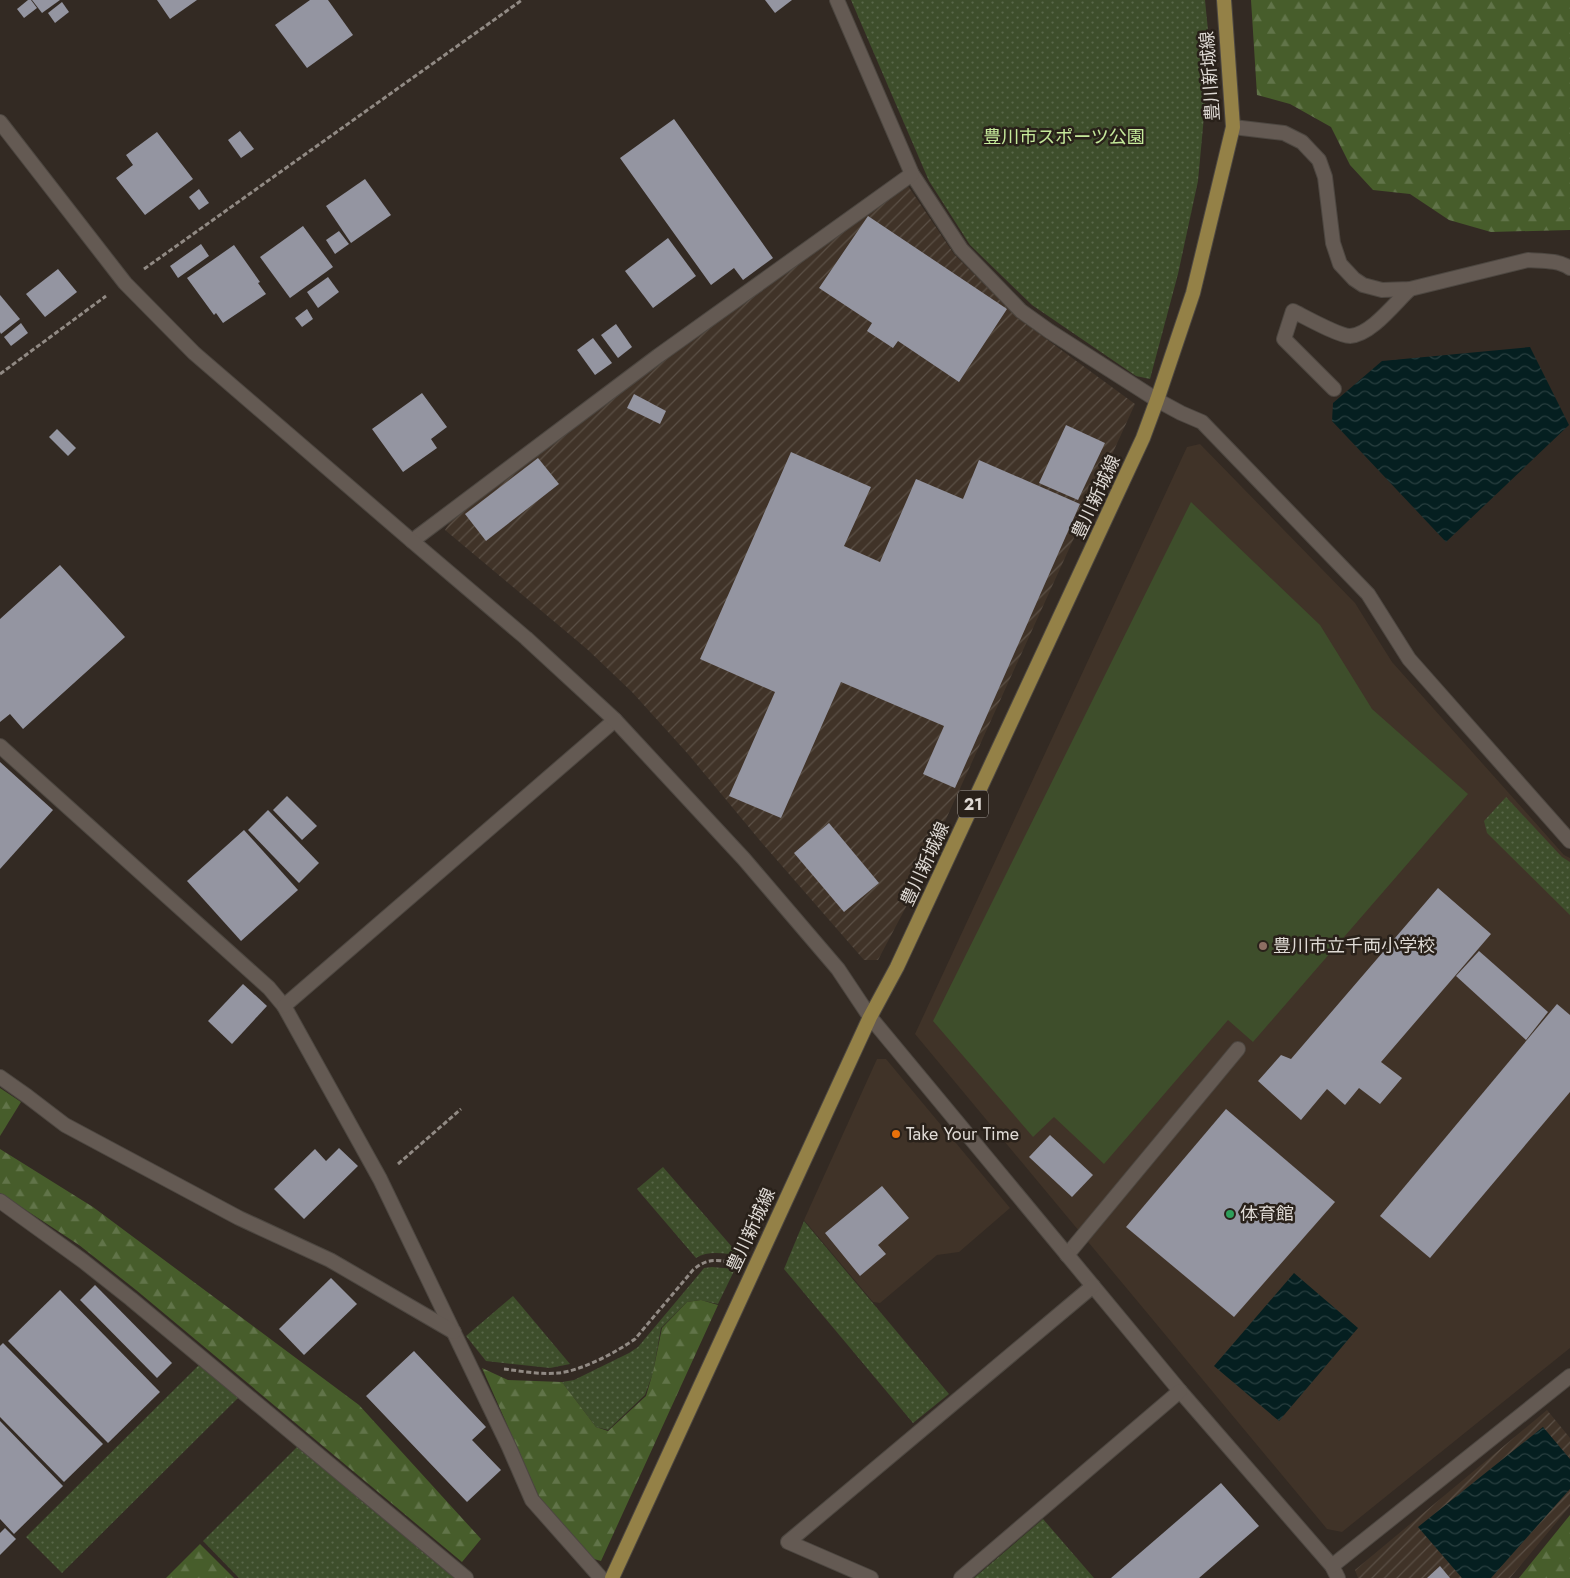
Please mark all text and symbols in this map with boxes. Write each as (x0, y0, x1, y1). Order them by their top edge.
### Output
street label: 豊川新城線 (1194, 30, 1226, 122)
park label: 豊川市スポーツ公園 (983, 124, 1145, 150)
street label: 豊川新城線 (1065, 451, 1127, 543)
road number: 21 (958, 791, 988, 818)
street label: 豊川新城線 (894, 818, 956, 910)
place label: 豊川市立千両小学校 (1273, 933, 1435, 959)
marker: 豊川市立千両小学校 (1257, 940, 1269, 952)
place label: Take Your Time (906, 1121, 1019, 1147)
marker: Take Your Time (890, 1128, 902, 1140)
street label: 豊川新城線 (720, 1184, 782, 1276)
place label: 体育館 (1240, 1201, 1294, 1227)
marker: 体育館 (1224, 1208, 1236, 1220)

